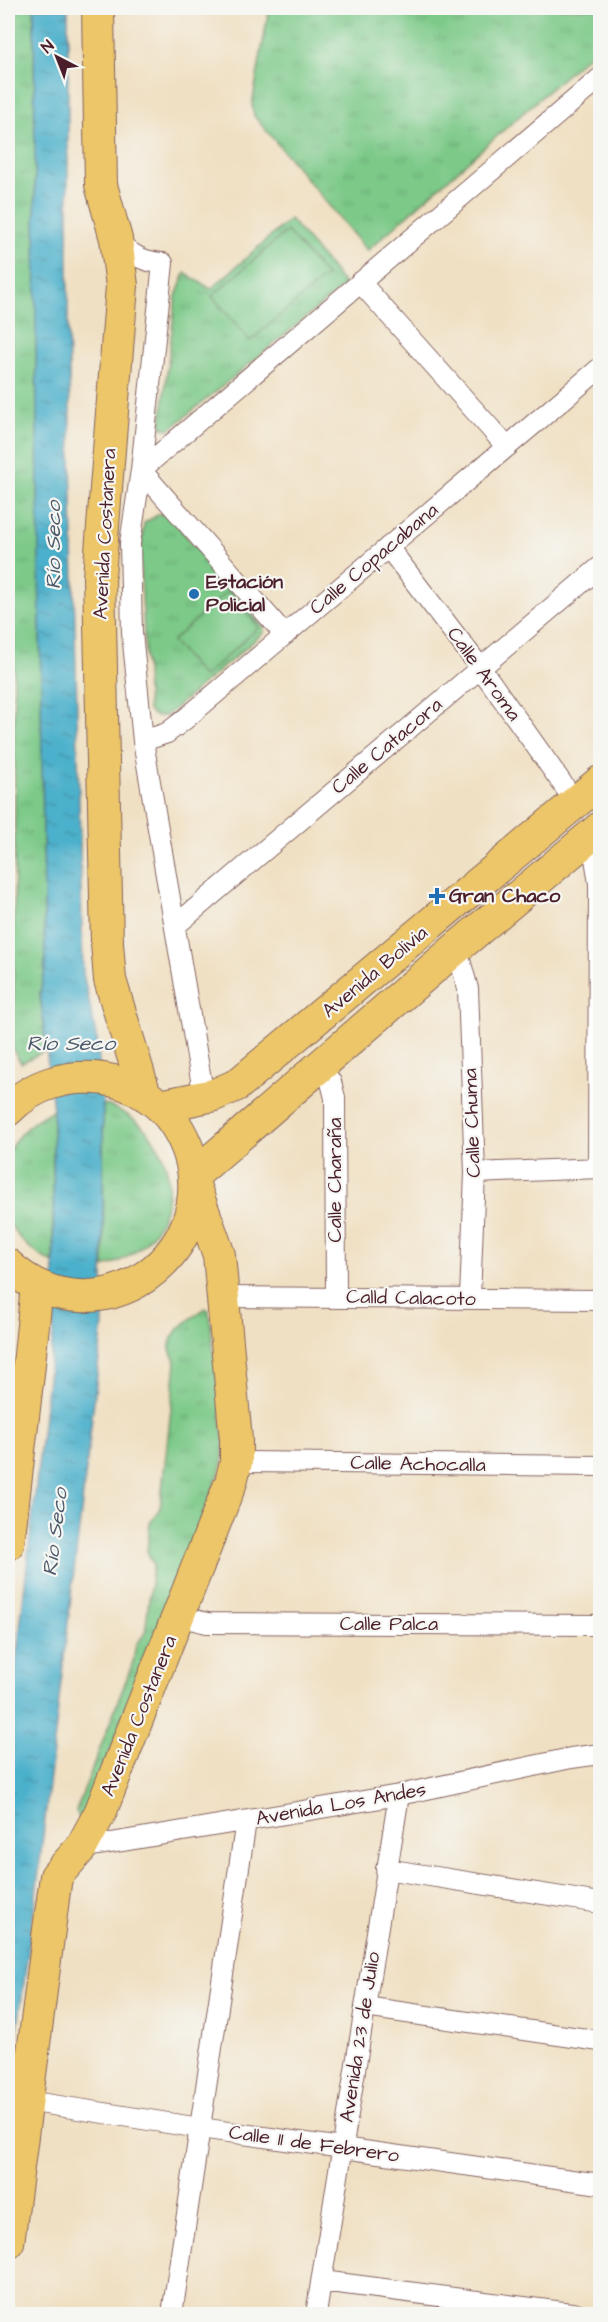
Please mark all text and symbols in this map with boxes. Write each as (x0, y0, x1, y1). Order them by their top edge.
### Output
north arrow (27, 27, 87, 87)
text: N (37, 35, 59, 58)
street label: Avenida Costanera (87, 448, 123, 620)
street label: Calle Copacabana (303, 497, 445, 621)
water label: Río Seco (39, 499, 68, 589)
place label: Estación Policial (206, 568, 283, 619)
marker: Estación Policial (187, 587, 201, 601)
street label: Calle Aroma (440, 621, 528, 727)
street label: Calle Catacora (325, 691, 449, 801)
place label: Gran Chaco (449, 882, 561, 910)
marker: Gran Chaco (430, 889, 444, 903)
street label: Avenida Bolivia (316, 919, 434, 1025)
water label: Río Seco (27, 1029, 117, 1058)
street label: Calle Chuma (456, 1068, 488, 1178)
street label: Calle Charaña (321, 1117, 349, 1243)
street label: Calld Calacoto (346, 1283, 476, 1313)
street label: Calle Achocalla (350, 1449, 486, 1479)
water label: Río Seco (35, 1484, 75, 1578)
street label: Calle Palca (340, 1610, 438, 1638)
street label: Avenida Costanera (94, 1631, 184, 1801)
street label: Avenida Los Andes (254, 1775, 428, 1833)
street label: Avenida 23 de Julio (333, 1950, 387, 2124)
street label: Calle 11 de Febrero (227, 2118, 401, 2170)

